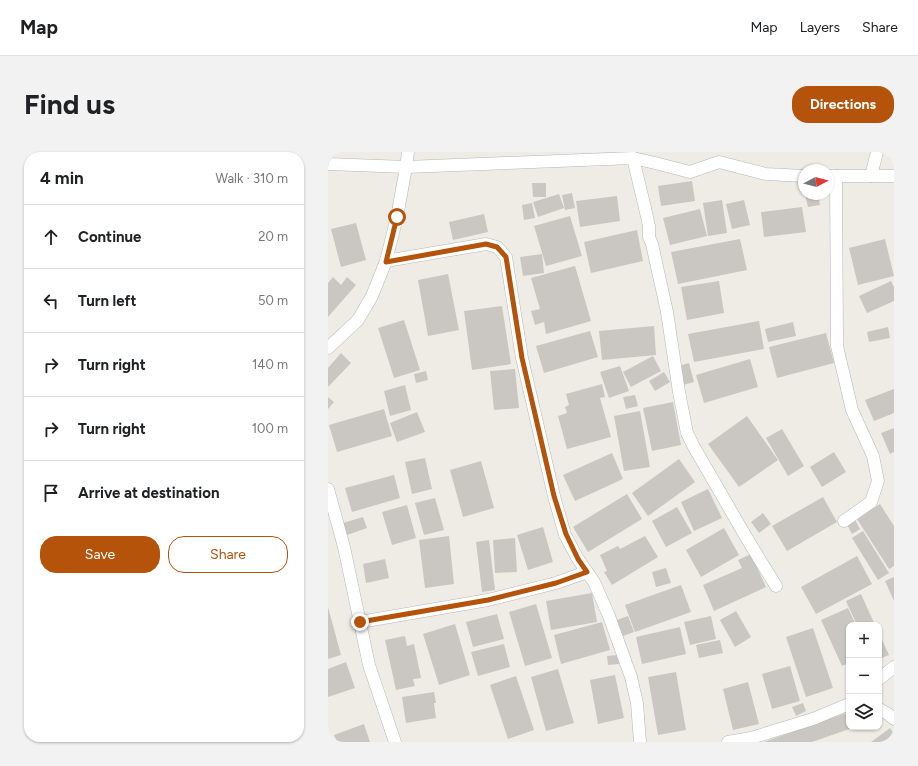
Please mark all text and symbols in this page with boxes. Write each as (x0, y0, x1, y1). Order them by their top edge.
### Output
text: Map (20, 16, 58, 39)
text: Map (750, 19, 778, 36)
text: Layers (800, 19, 840, 36)
text: Share (862, 19, 898, 36)
button: Directions (792, 86, 894, 123)
text: Find us (24, 87, 115, 121)
north arrow (798, 164, 834, 200)
text: 4 min (40, 168, 84, 188)
text: Walk · 310 m (215, 171, 288, 186)
route start (388, 208, 406, 226)
icon: ahead (40, 226, 62, 248)
text: Continue (78, 228, 141, 246)
text: 20 m (258, 229, 288, 244)
icon: left (40, 290, 62, 312)
text: Turn left (78, 292, 136, 310)
text: 50 m (258, 293, 288, 308)
icon: right (40, 354, 62, 376)
text: Turn right (78, 356, 146, 374)
text: 140 m (252, 357, 288, 372)
icon: right (40, 418, 62, 440)
text: Turn right (78, 420, 146, 438)
text: 100 m (252, 421, 288, 436)
icon: arrive (40, 482, 62, 504)
text: Arrive at destination (78, 484, 219, 502)
button: Save (40, 536, 160, 573)
button: Share (168, 536, 288, 573)
route end (351, 613, 369, 631)
map controls (846, 622, 882, 730)
button: + (846, 622, 882, 658)
button: − (846, 658, 882, 694)
button: layers (846, 694, 882, 730)

